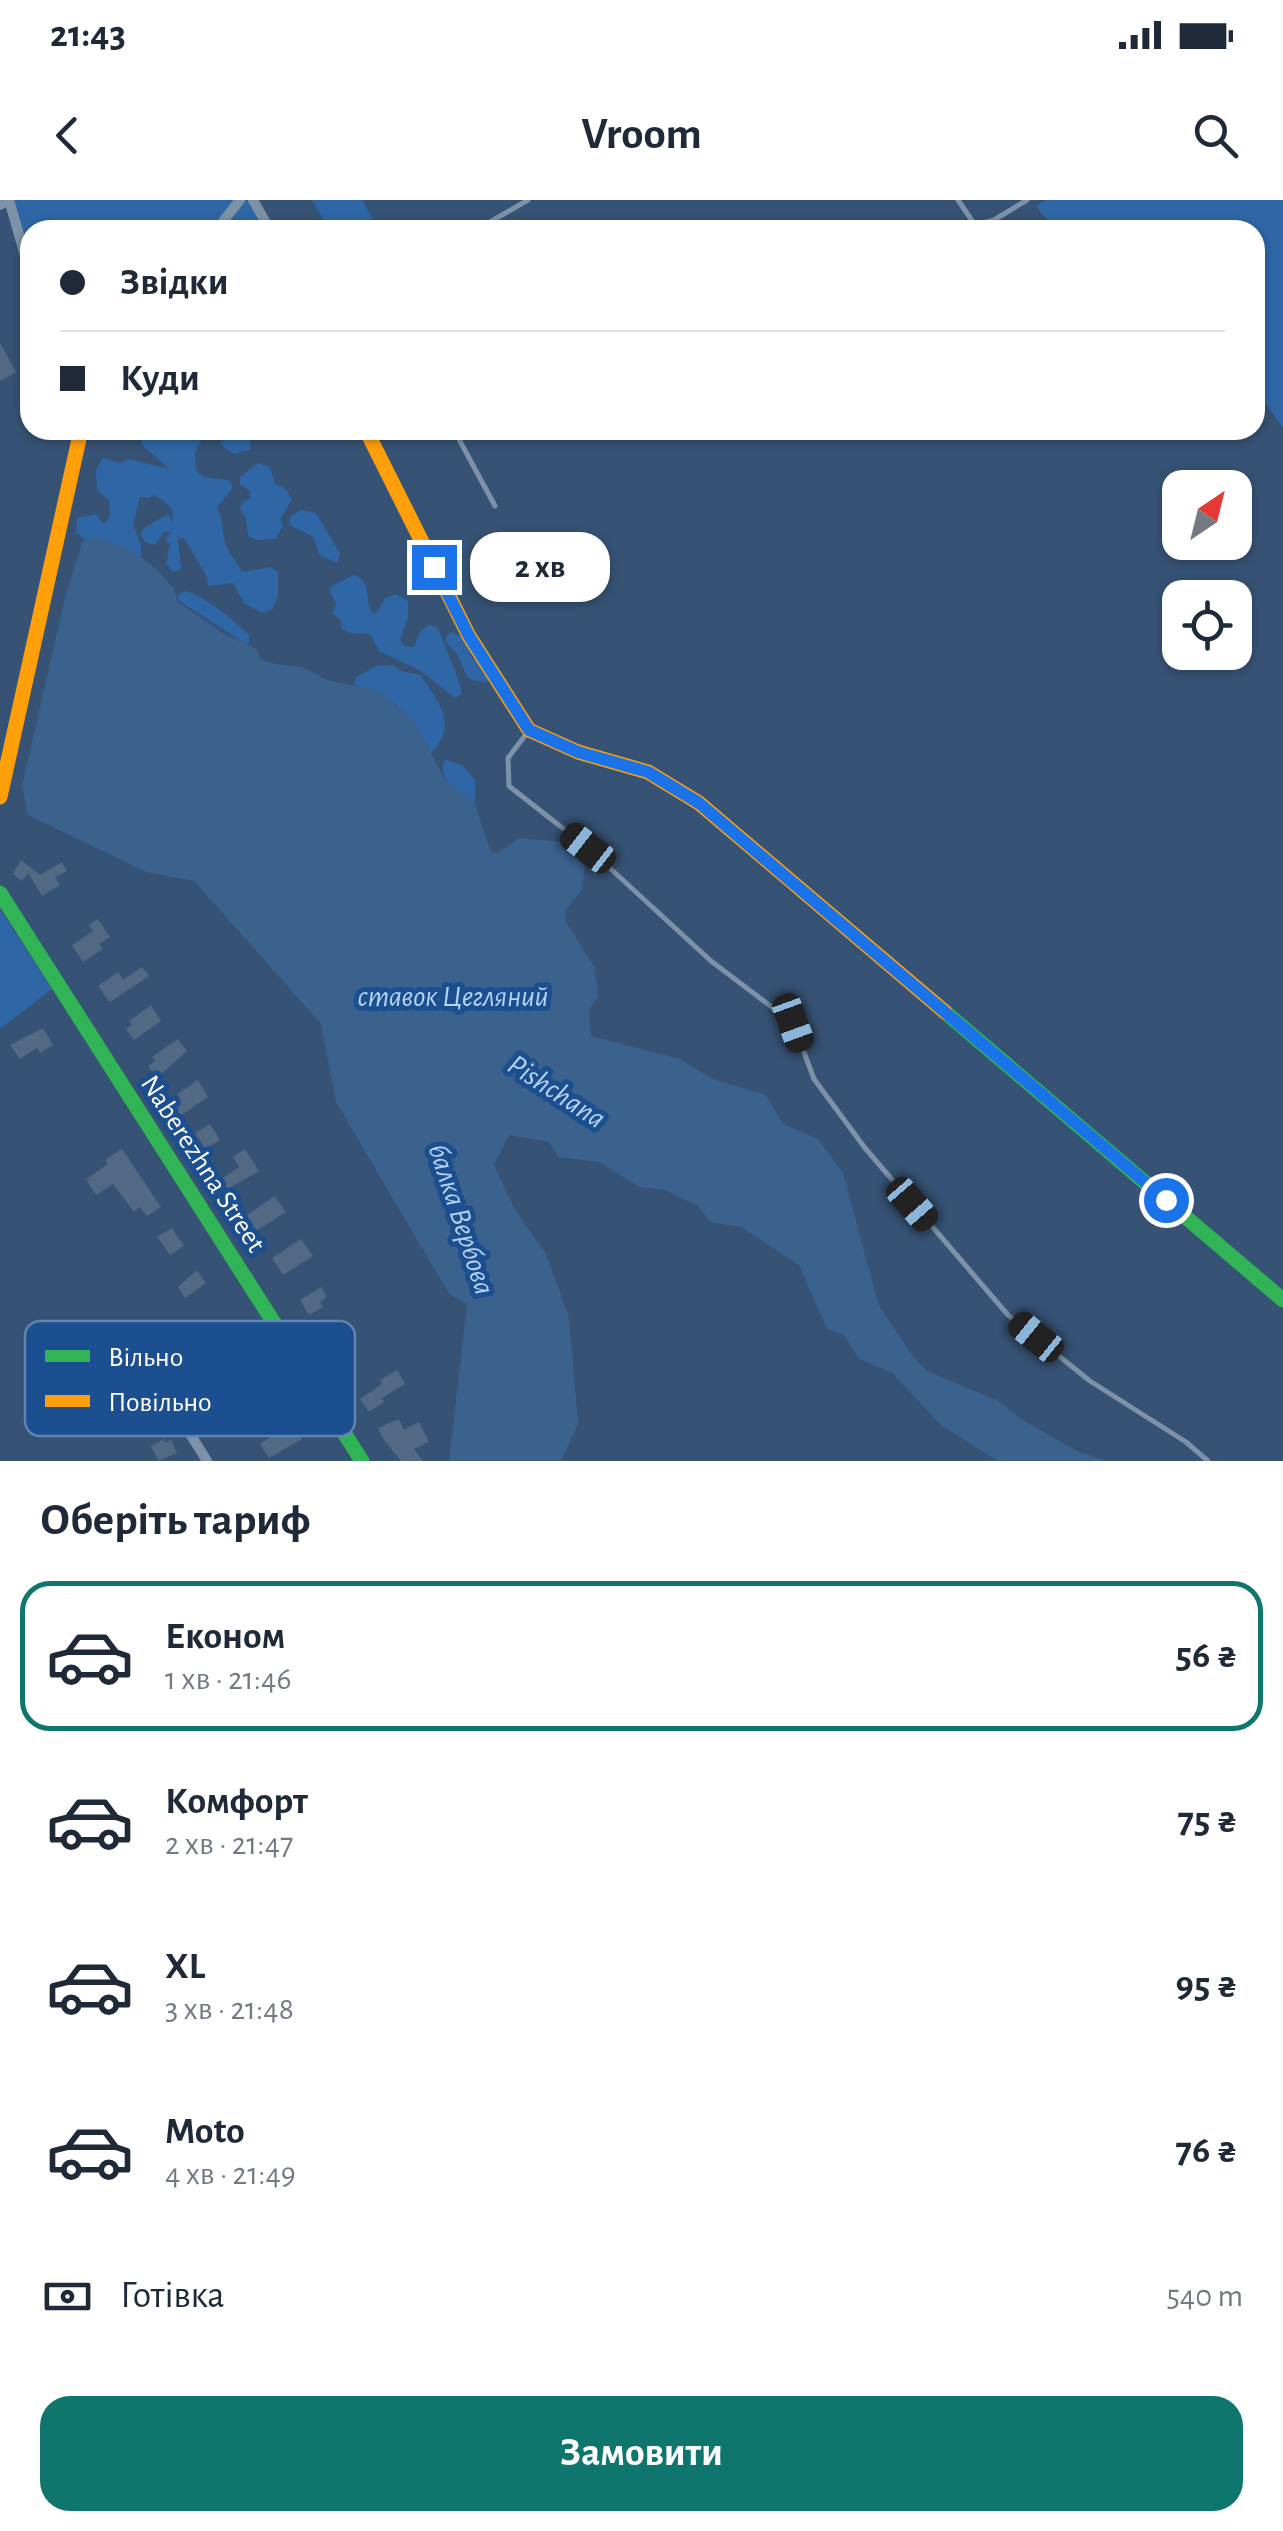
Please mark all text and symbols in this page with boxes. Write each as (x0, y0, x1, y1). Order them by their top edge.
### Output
text: 21:43 (50, 16, 126, 54)
icon: back (40, 108, 95, 163)
icon: search (1188, 108, 1243, 163)
text: Vroom (581, 112, 702, 157)
text: Звідки (120, 264, 229, 302)
text: Куди (120, 360, 200, 398)
north arrow (1162, 470, 1252, 560)
map controls (1162, 470, 1252, 670)
callout: 2 хв (469, 532, 609, 602)
route end (412, 545, 457, 590)
text: 2 хв (515, 551, 565, 583)
button: locate (1162, 580, 1252, 670)
car (555, 818, 621, 878)
water label: ставок Цегляний (357, 982, 549, 1012)
car (769, 990, 817, 1056)
water label: Pishchana (502, 1049, 611, 1134)
street label: Naberezhna Street (135, 1071, 270, 1258)
water label: балка Вербова (423, 1140, 499, 1298)
car (881, 1172, 943, 1236)
route start (1144, 1178, 1189, 1223)
car (1003, 1306, 1069, 1368)
legend (25, 1321, 355, 1436)
text: Вільно (108, 1344, 183, 1372)
text: Повільно (108, 1389, 212, 1417)
text: Оберіть тариф (40, 1498, 310, 1543)
icon: car (45, 1611, 135, 1701)
text: Економ (165, 1618, 285, 1656)
text: 56 ₴ (1176, 1637, 1238, 1675)
text: 1 хв · 21:46 (165, 1663, 292, 1695)
icon: car (45, 1776, 135, 1866)
text: Комфорт (165, 1783, 308, 1821)
text: 75 ₴ (1178, 1802, 1238, 1840)
text: 2 хв · 21:47 (165, 1828, 293, 1860)
icon: car (45, 1941, 135, 2031)
text: XL (165, 1948, 205, 1986)
text: 95 ₴ (1176, 1967, 1238, 2005)
text: 3 хв · 21:48 (165, 1993, 294, 2025)
icon: car (45, 2106, 135, 2196)
text: Moto (165, 2113, 245, 2151)
text: 76 ₴ (1176, 2132, 1238, 2170)
text: 4 хв · 21:49 (165, 2158, 296, 2190)
icon: cash (40, 2269, 95, 2324)
text: Готівка (120, 2277, 225, 2315)
text: 540 m (1166, 2280, 1243, 2312)
button: Замовити (40, 2396, 1243, 2511)

